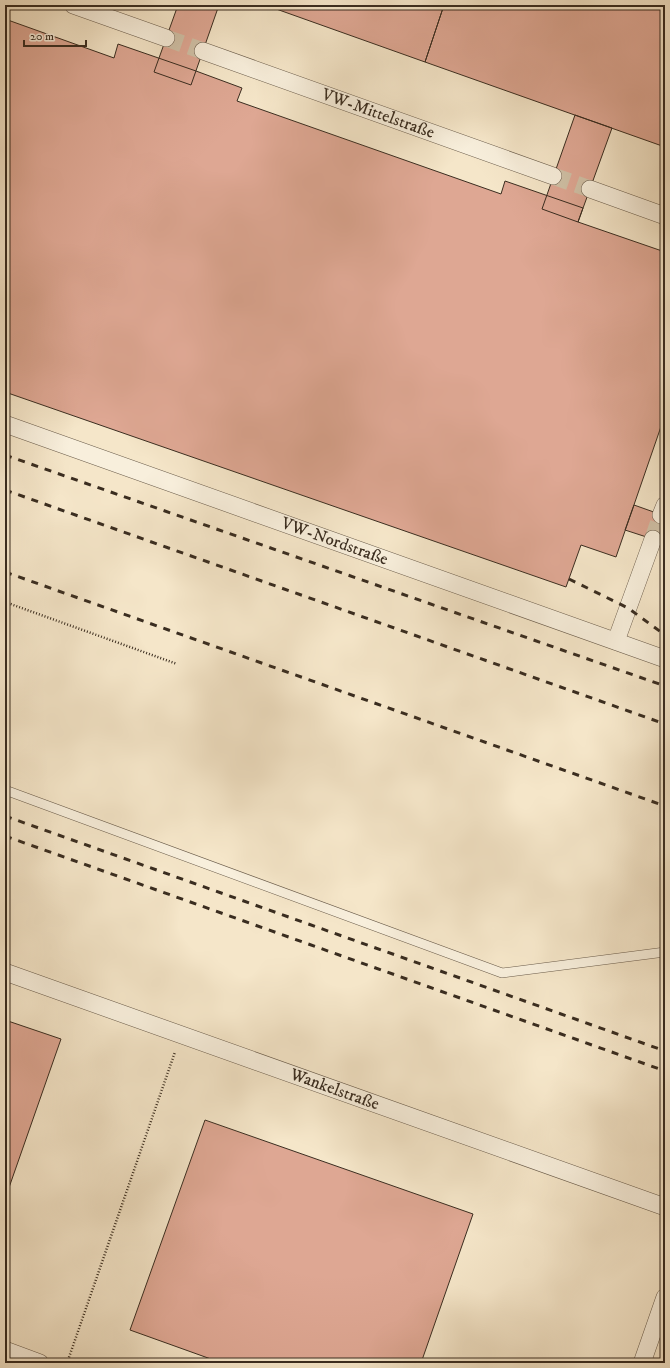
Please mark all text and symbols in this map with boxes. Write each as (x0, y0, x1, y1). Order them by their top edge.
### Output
scale bar (24, 22, 86, 48)
text: 20 m (30, 29, 54, 44)
street label: VW-Mittelstraße (318, 83, 438, 144)
street label: VW-Nordstraße (277, 512, 391, 571)
street label: Wankelstraße (286, 1063, 382, 1115)

